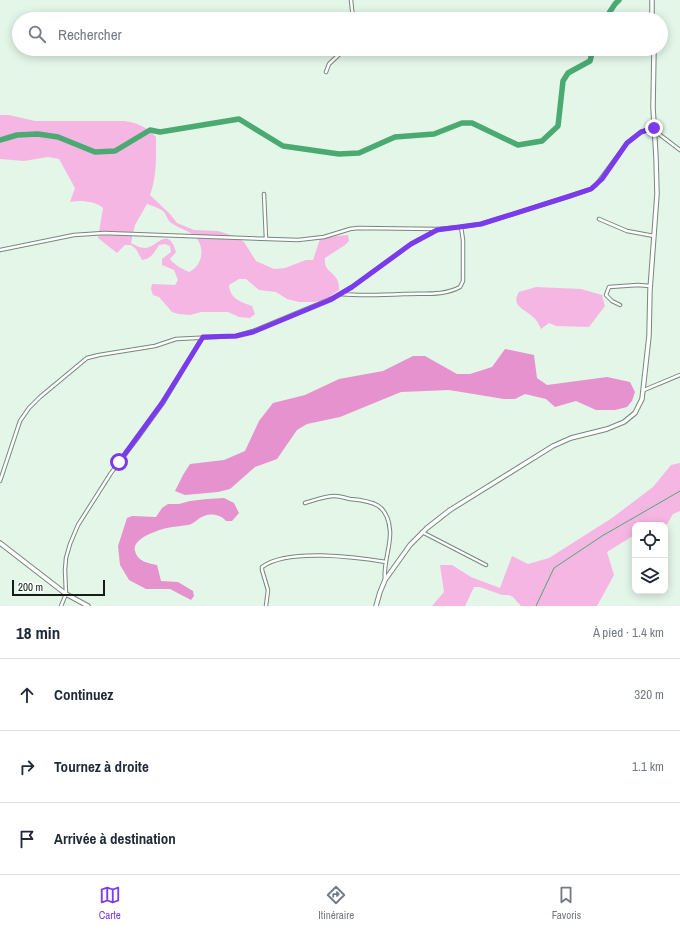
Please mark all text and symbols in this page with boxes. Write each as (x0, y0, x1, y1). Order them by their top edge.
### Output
search box (12, 12, 668, 56)
icon: search (26, 23, 48, 45)
text: Rechercher (58, 24, 122, 45)
route end (645, 119, 663, 137)
route start (110, 453, 128, 471)
map controls (632, 522, 668, 594)
button: locate (632, 522, 668, 558)
button: layers (632, 558, 668, 594)
scale bar (12, 578, 105, 597)
text: 200 m (18, 580, 43, 594)
text: 18 min (16, 621, 60, 644)
text: À pied · 1.4 km (593, 624, 664, 641)
icon: ahead (16, 684, 38, 706)
text: Continuez (54, 684, 113, 705)
text: 320 m (634, 686, 664, 703)
icon: right (16, 756, 38, 778)
text: Tournez à droite (54, 756, 149, 777)
text: 1.1 km (632, 758, 664, 775)
icon: arrive (16, 828, 38, 850)
text: Arrivée à destination (54, 828, 176, 849)
tab: Carte (99, 884, 121, 922)
tab: Itinéraire (318, 884, 354, 922)
tab: Favoris (552, 884, 581, 922)

